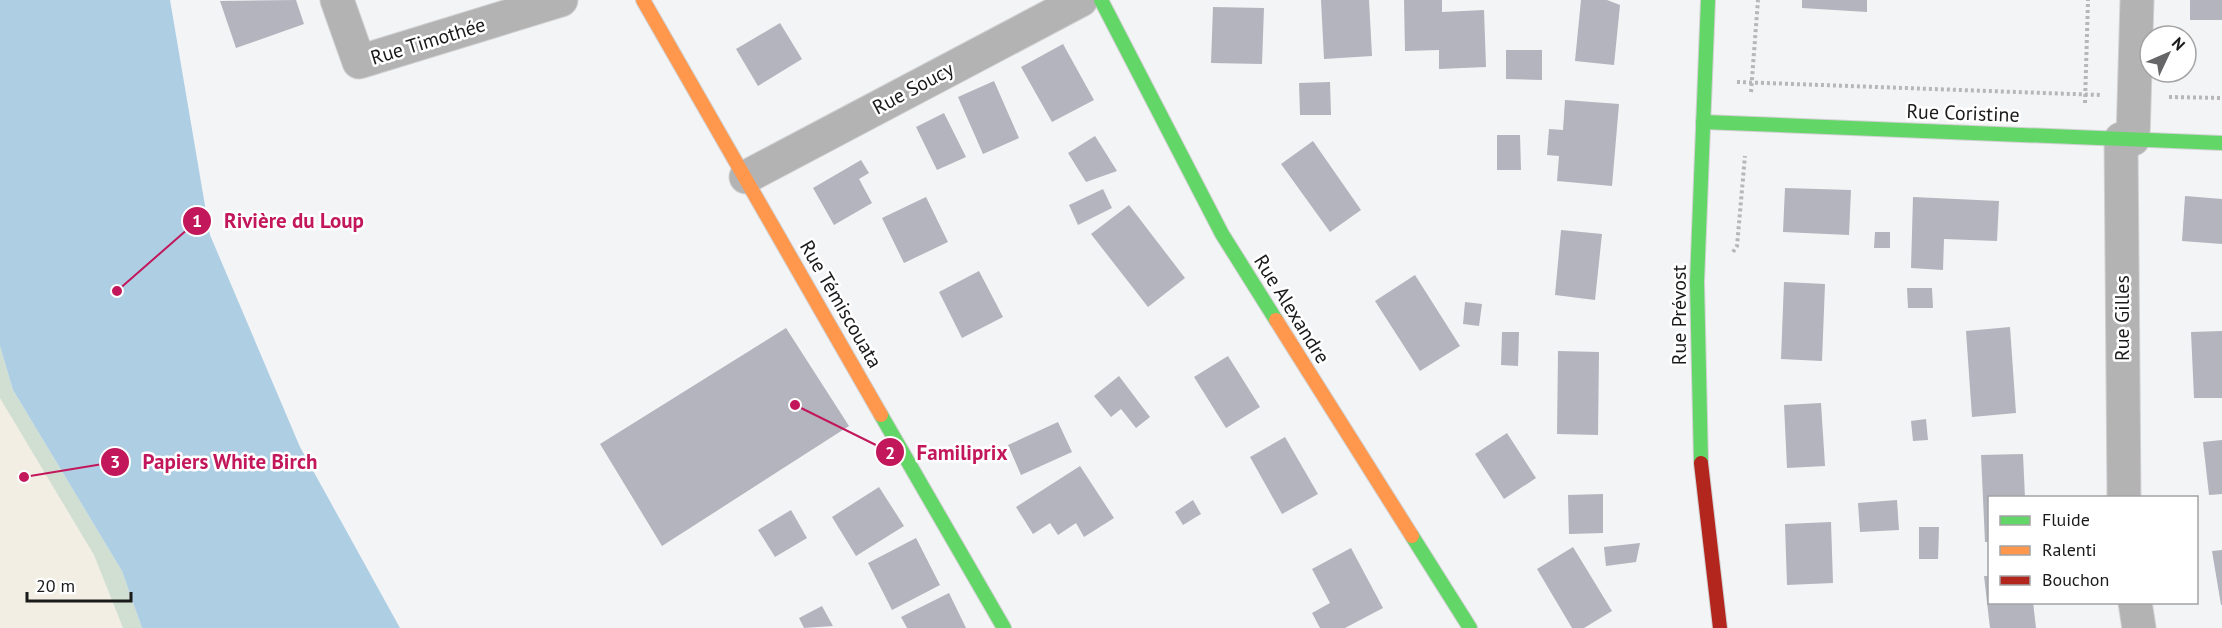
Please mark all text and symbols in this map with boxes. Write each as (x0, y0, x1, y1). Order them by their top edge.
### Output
street label: Rue Timothée (367, 11, 489, 71)
north arrow (2138, 24, 2198, 84)
text: N (2168, 33, 2190, 54)
street label: Rue Soucy (868, 55, 959, 120)
street label: Rue Coristine (1906, 98, 2020, 128)
callout: Rivière du Loup (182, 201, 376, 240)
text: Rivière du Loup (224, 207, 364, 234)
text: 1 (192, 209, 202, 232)
street label: Rue Témiscouata (794, 236, 888, 372)
street label: Rue Alexandre (1248, 250, 1336, 368)
street label: Rue Prévost (1666, 265, 1692, 365)
street label: Rue Gilles (2109, 275, 2135, 361)
callout: Familiprix (875, 433, 1020, 472)
text: Familiprix (917, 439, 1007, 466)
text: 2 (885, 441, 895, 464)
callout: Papiers White Birch (100, 442, 329, 481)
text: Papiers White Birch (143, 448, 317, 475)
text: 3 (110, 450, 120, 473)
legend (1988, 496, 2198, 604)
text: Fluide (2042, 508, 2090, 531)
text: Ralenti (2042, 538, 2097, 561)
scale bar (27, 565, 130, 603)
text: Bouchon (2042, 568, 2109, 591)
text: 20 m (36, 574, 75, 597)

